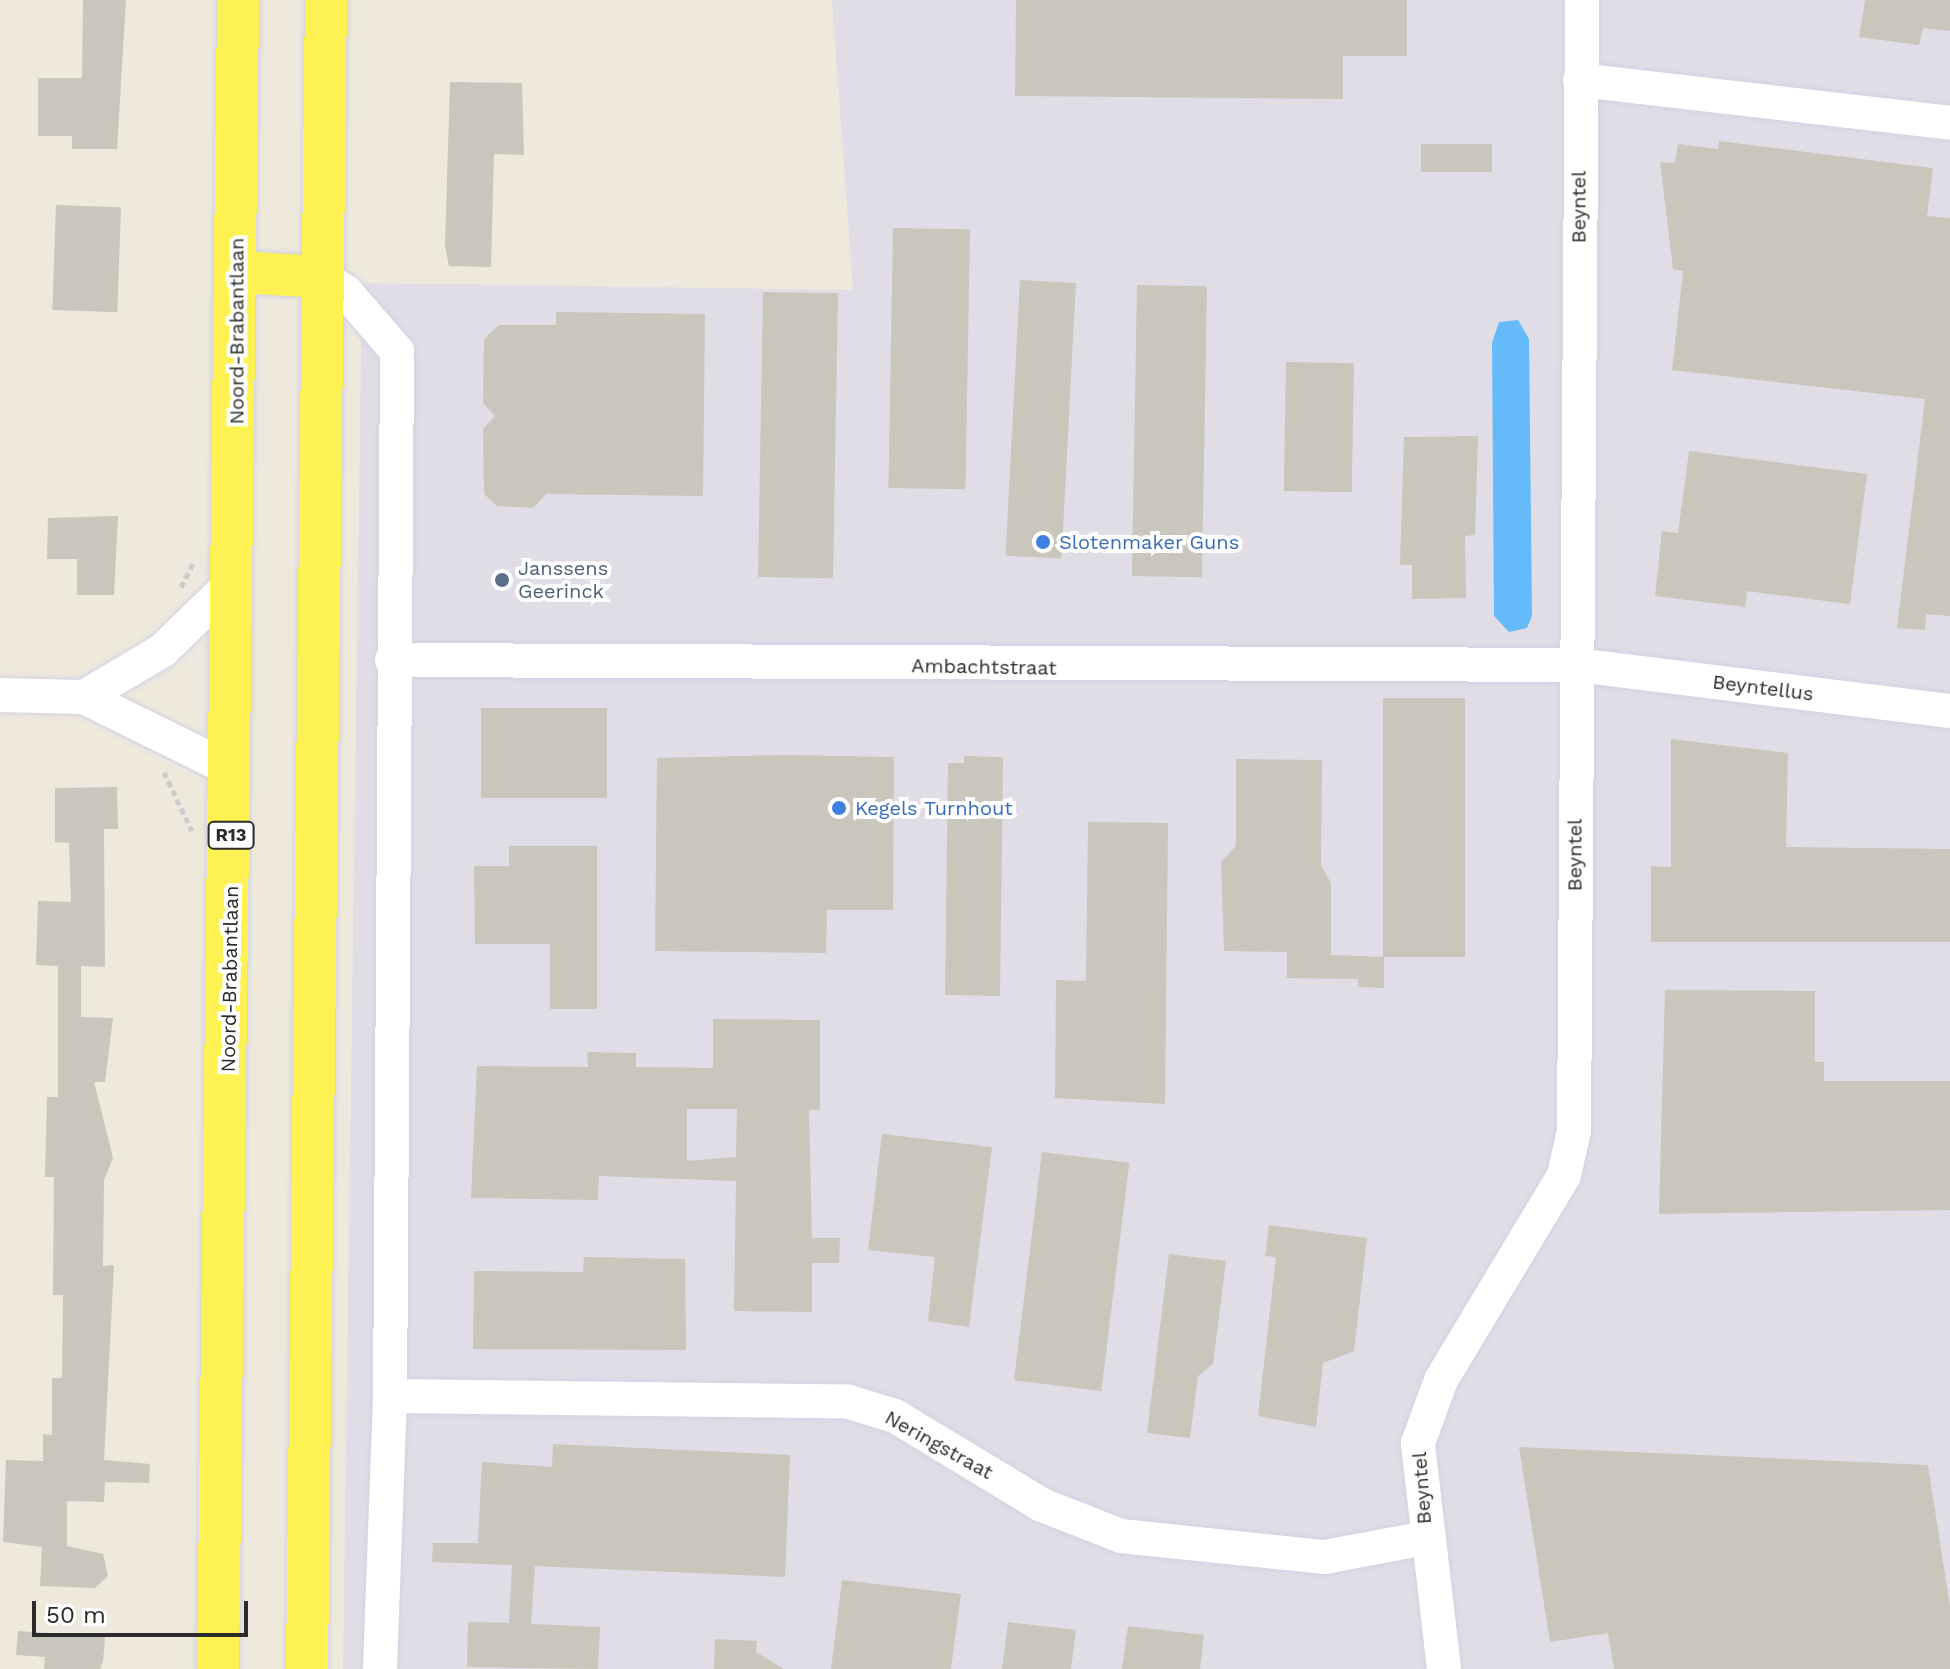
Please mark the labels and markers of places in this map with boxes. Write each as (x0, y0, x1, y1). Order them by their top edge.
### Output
place label: Slotenmaker Guns (1059, 530, 1240, 554)
marker: Slotenmaker Guns (1034, 533, 1052, 551)
place label: Janssens Geerinck (518, 556, 608, 603)
marker: Janssens Geerinck (493, 571, 511, 589)
place label: Kegels Turnhout (855, 796, 1013, 820)
marker: Kegels Turnhout (830, 799, 848, 817)

